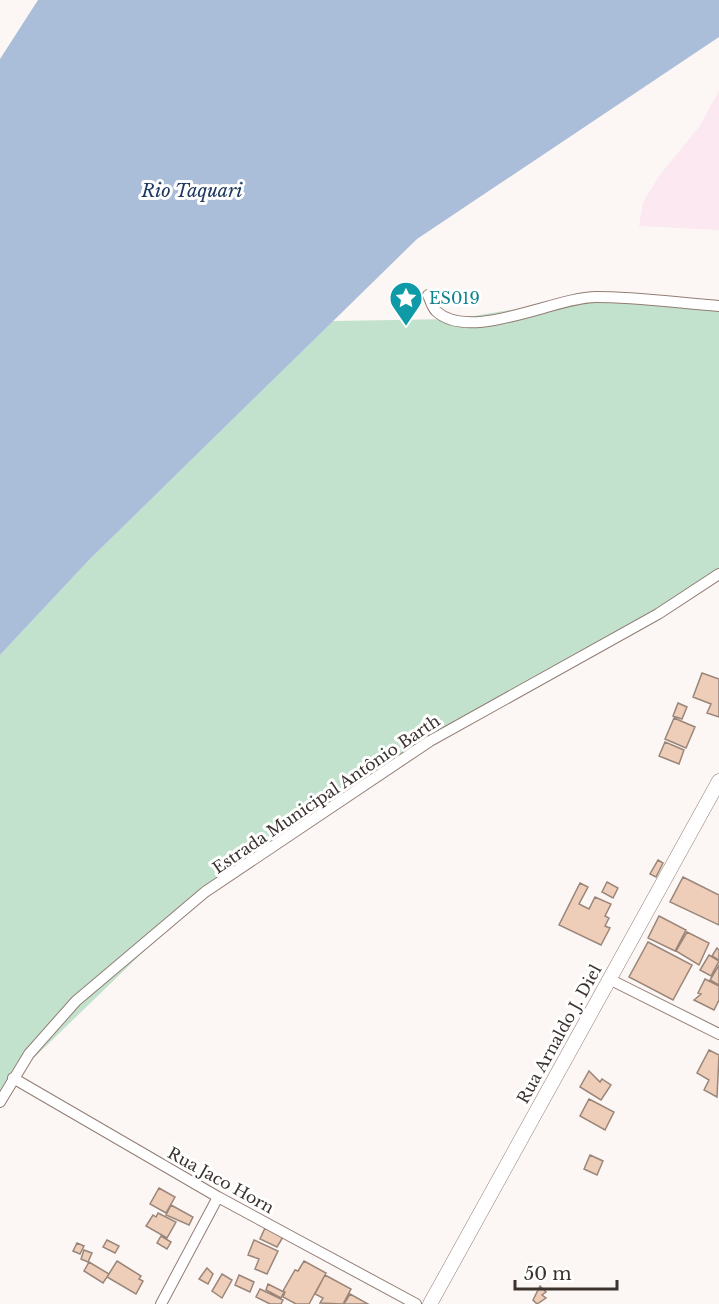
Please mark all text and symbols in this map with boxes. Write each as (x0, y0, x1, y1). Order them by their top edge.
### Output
water label: Rio Taquari (140, 180, 243, 202)
place icon: ES019 (388, 280, 424, 327)
place label: ES019 (429, 288, 480, 308)
street label: Estrada Municipal Antônio Barth (208, 710, 444, 878)
street label: Rua Arnaldo J. Diel (513, 961, 605, 1107)
street label: Rua Jaco Horn (164, 1143, 278, 1217)
scale bar (515, 1253, 617, 1291)
text: 50 m (524, 1263, 572, 1285)

